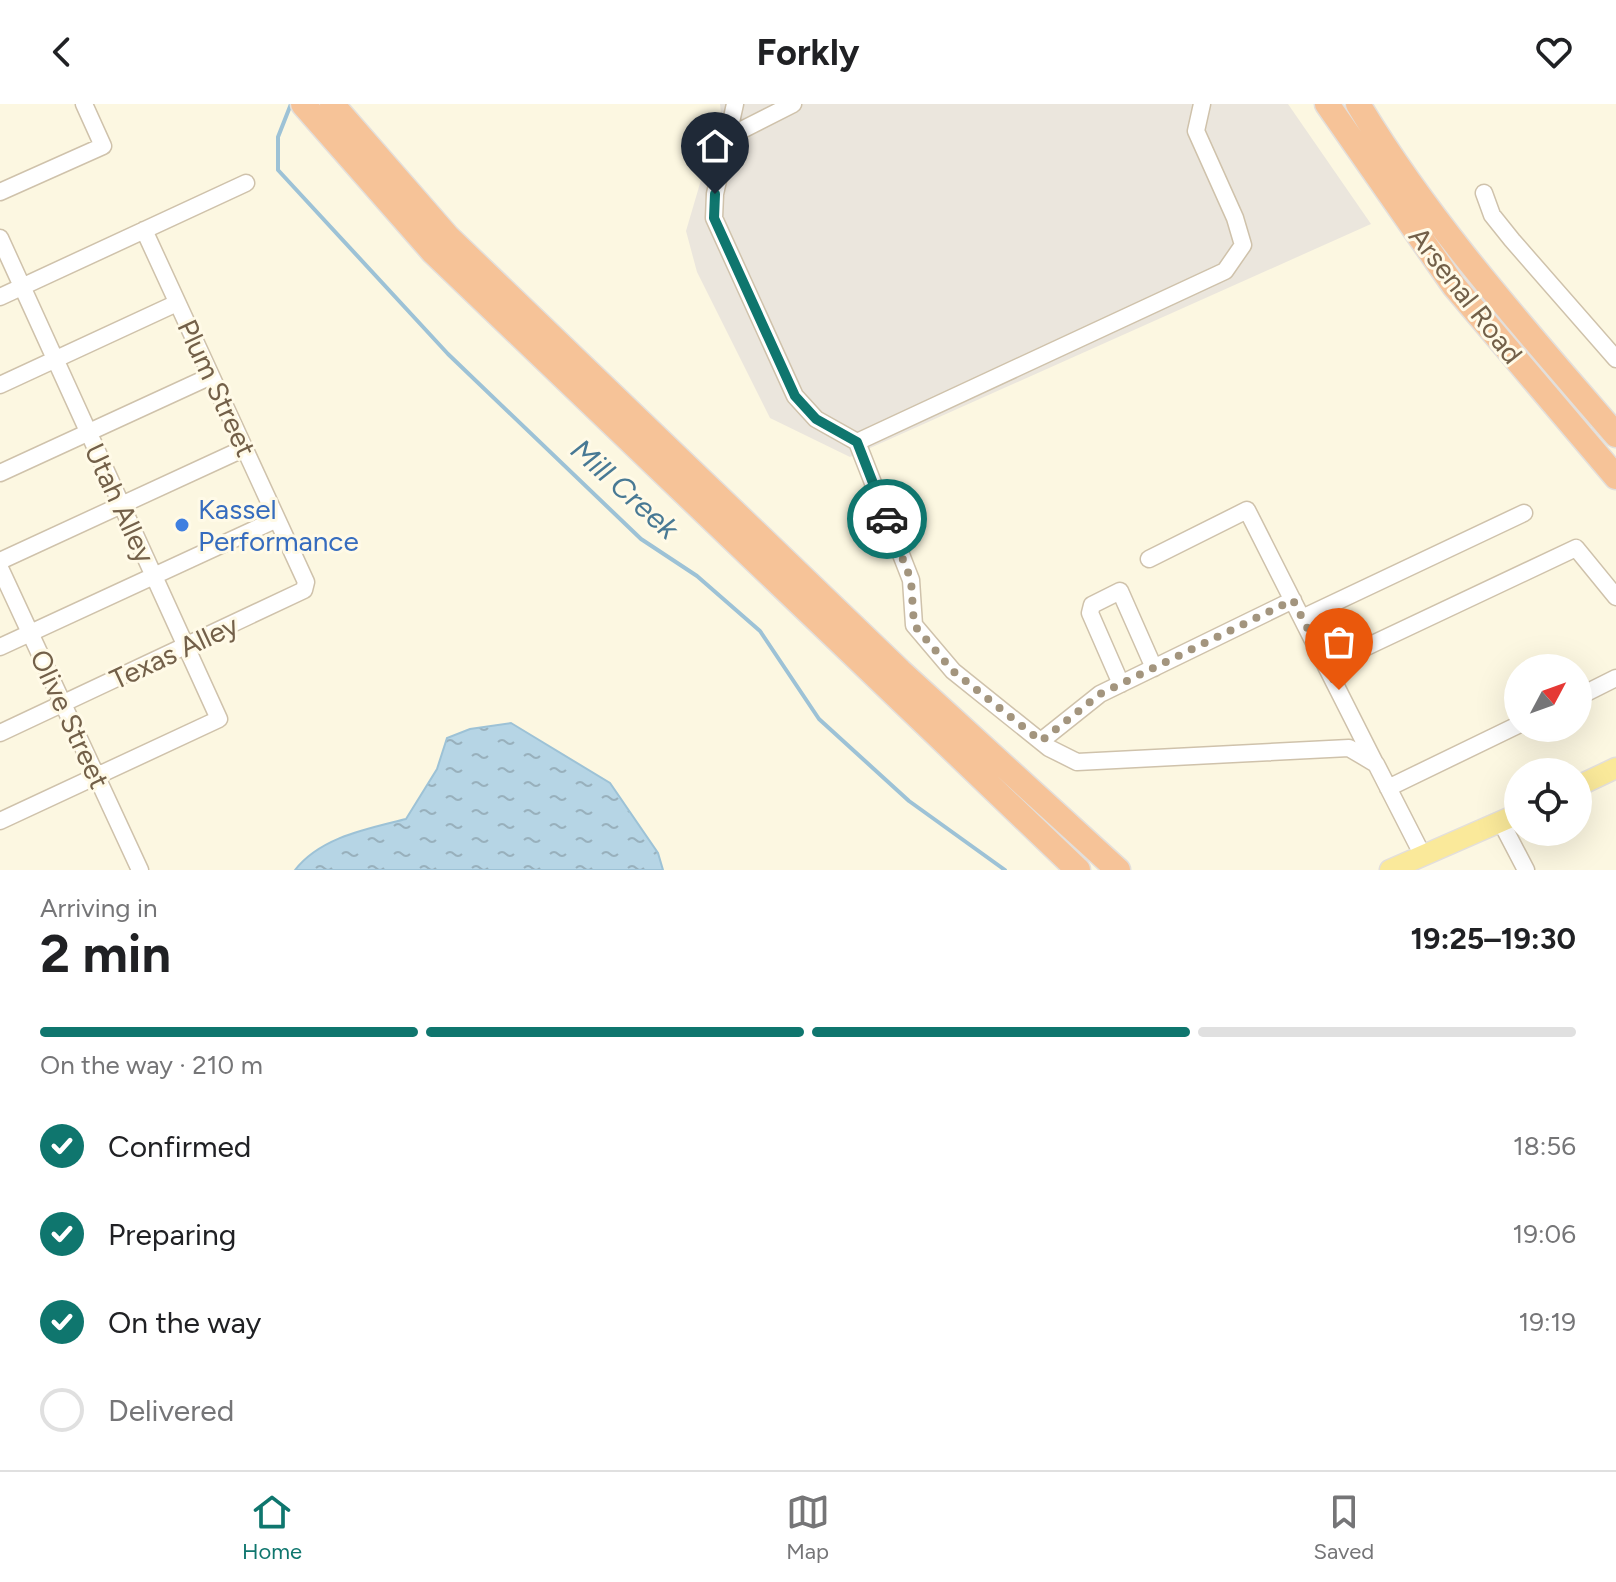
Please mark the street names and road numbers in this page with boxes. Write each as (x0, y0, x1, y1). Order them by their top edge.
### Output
street label: Arsenal Road (1402, 220, 1530, 370)
street label: Plum Street (171, 314, 263, 462)
street label: Utah Alley (78, 438, 163, 568)
street label: Texas Alley (105, 607, 244, 696)
street label: Olive Street (23, 644, 117, 794)

